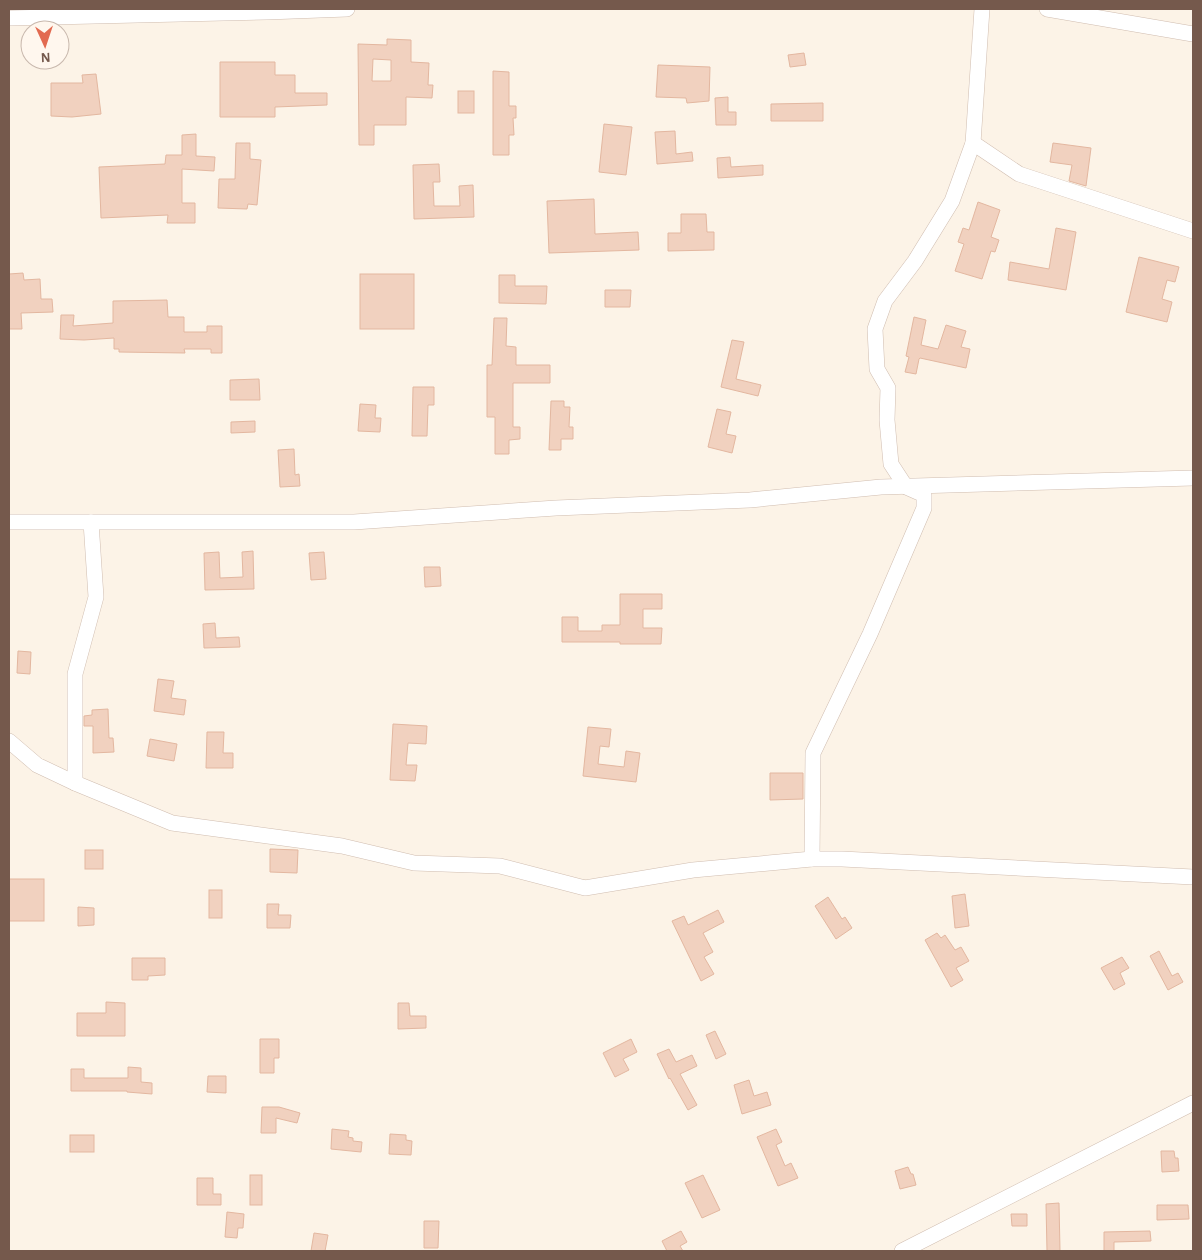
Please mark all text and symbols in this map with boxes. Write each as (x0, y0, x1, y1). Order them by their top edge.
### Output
north arrow (20, 20, 70, 70)
text: N (40, 50, 51, 64)

